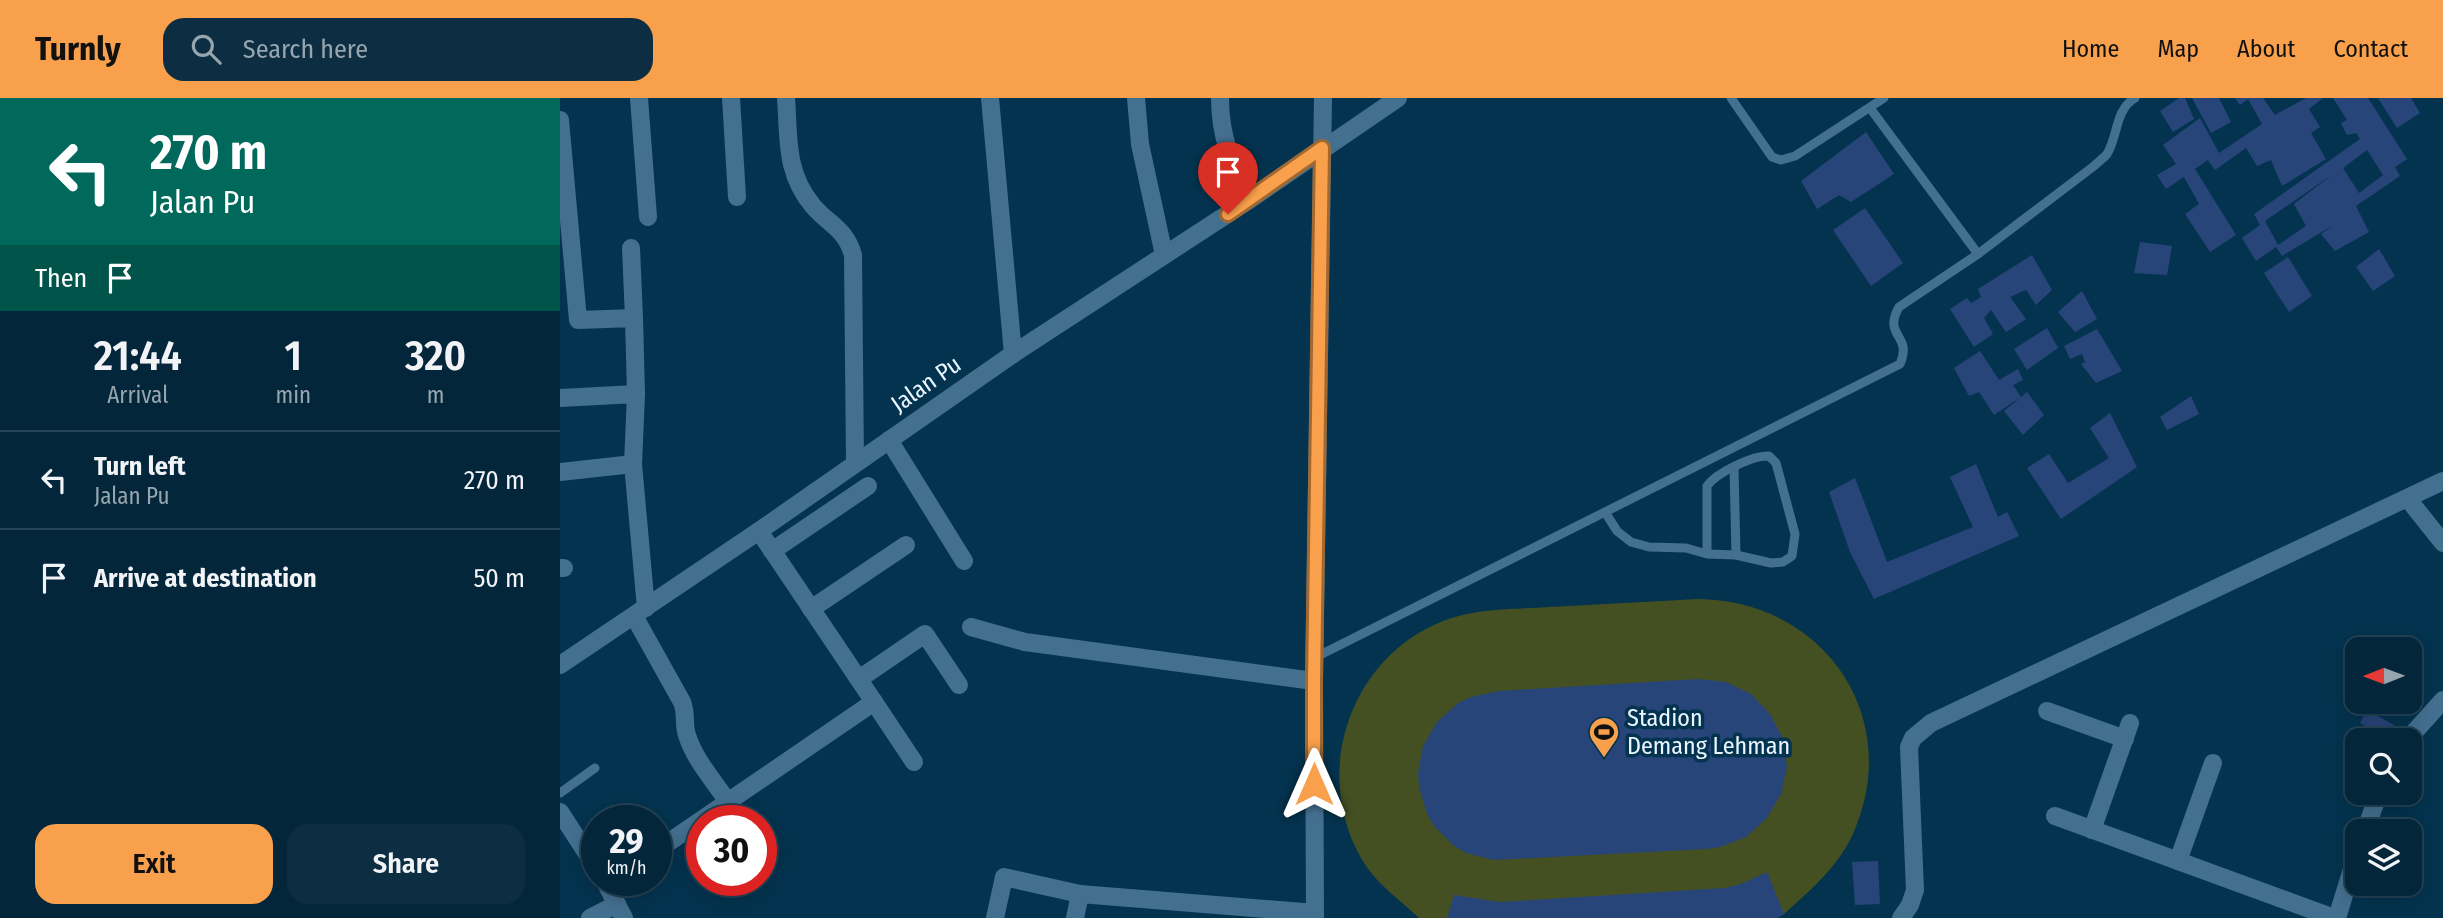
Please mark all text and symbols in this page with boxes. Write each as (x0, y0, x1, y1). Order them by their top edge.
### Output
search box (163, 18, 653, 81)
text: Turnly (35, 29, 121, 69)
icon: search (187, 30, 225, 68)
text: Search here (243, 34, 368, 65)
text: Home (2062, 35, 2119, 63)
text: Map (2157, 35, 2199, 63)
text: About (2237, 35, 2295, 63)
text: Contact (2333, 35, 2408, 63)
text: 270 m (150, 123, 267, 182)
icon: left (35, 126, 126, 217)
pin (1198, 142, 1258, 214)
icon: arrive (1209, 153, 1247, 191)
text: Jalan Pu (150, 183, 255, 221)
icon: arrive (101, 259, 139, 297)
text: Then (35, 263, 87, 294)
text: 21:44 (94, 331, 182, 381)
text: 1 (285, 331, 302, 381)
text: 320 (405, 331, 466, 381)
street label: Jalan Pu (886, 350, 966, 418)
text: Arrival (107, 381, 168, 409)
text: min (276, 381, 311, 409)
text: m (427, 381, 444, 409)
text: Turn left (94, 451, 186, 482)
icon: left (35, 461, 73, 499)
text: 270 m (464, 465, 525, 496)
text: Jalan Pu (94, 482, 170, 510)
icon: arrive (35, 559, 73, 597)
text: Arrive at destination (94, 563, 317, 594)
text: 50 m (473, 563, 525, 594)
north arrow (2345, 637, 2422, 714)
map controls (2345, 637, 2422, 896)
place label: Stadion Demang Lehman (1627, 704, 1790, 760)
sports icon: Stadion Demang Lehman (1587, 715, 1621, 759)
button: search (2345, 728, 2422, 805)
position arrow (1277, 747, 1351, 821)
speed limit sign: 30 (686, 805, 777, 896)
button: layers (2345, 819, 2422, 896)
text: 29 (609, 820, 644, 862)
button: Exit (35, 824, 273, 904)
button: Share (287, 824, 525, 904)
text: km/h (606, 857, 647, 879)

